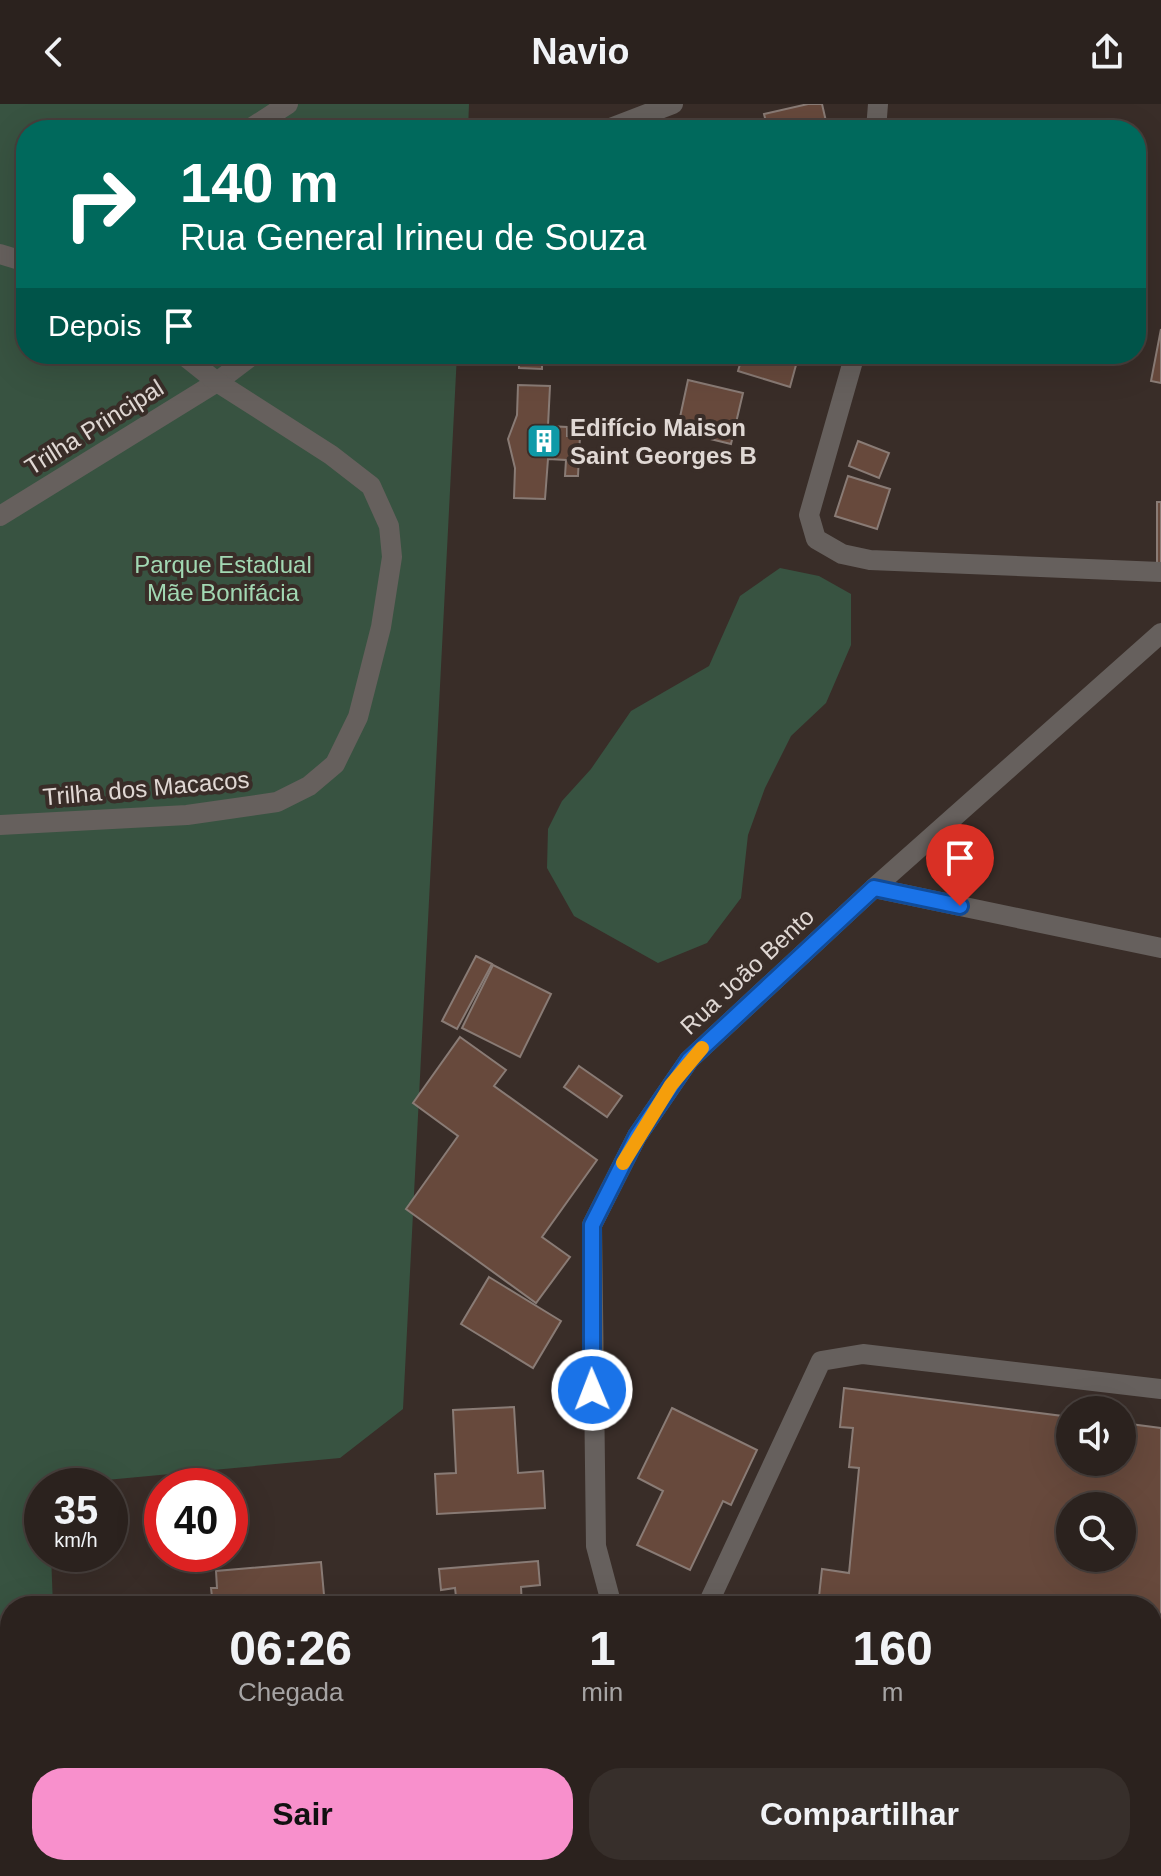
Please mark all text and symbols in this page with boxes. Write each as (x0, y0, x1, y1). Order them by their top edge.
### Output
icon: back (32, 30, 76, 74)
icon: share (1085, 30, 1129, 74)
text: Navio (531, 31, 630, 72)
text: 140 m (180, 151, 339, 214)
icon: right (48, 152, 152, 256)
text: Rua General Irineu de Souza (180, 217, 646, 258)
icon: arrive (157, 304, 201, 348)
text: Depois (48, 309, 141, 342)
street label: Trilha Principal (20, 374, 168, 480)
place label: Edifício Maison Saint Georges B (570, 414, 757, 469)
building icon: Edifício Maison Saint Georges B (525, 422, 563, 460)
park label: Parque Estadual Mãe Bonifácia (134, 551, 312, 606)
street label: Trilha dos Macacos (42, 766, 250, 810)
pin (926, 824, 994, 906)
icon: arrive (938, 836, 982, 880)
street label: Rua João Bento (675, 902, 819, 1040)
position arrow (550, 1348, 634, 1432)
map controls (1056, 1396, 1136, 1572)
button: sound (1056, 1396, 1136, 1476)
speed limit sign: 40 (144, 1468, 248, 1572)
text: 35 (54, 1488, 98, 1532)
button: search (1056, 1492, 1136, 1572)
text: km/h (54, 1529, 98, 1551)
text: 06:26 (229, 1622, 352, 1675)
text: 1 (589, 1622, 616, 1675)
text: 160 (853, 1622, 933, 1675)
text: Chegada (238, 1677, 343, 1707)
text: min (581, 1677, 623, 1707)
text: m (882, 1677, 903, 1707)
button: Sair (32, 1768, 573, 1860)
button: Compartilhar (589, 1768, 1130, 1860)

